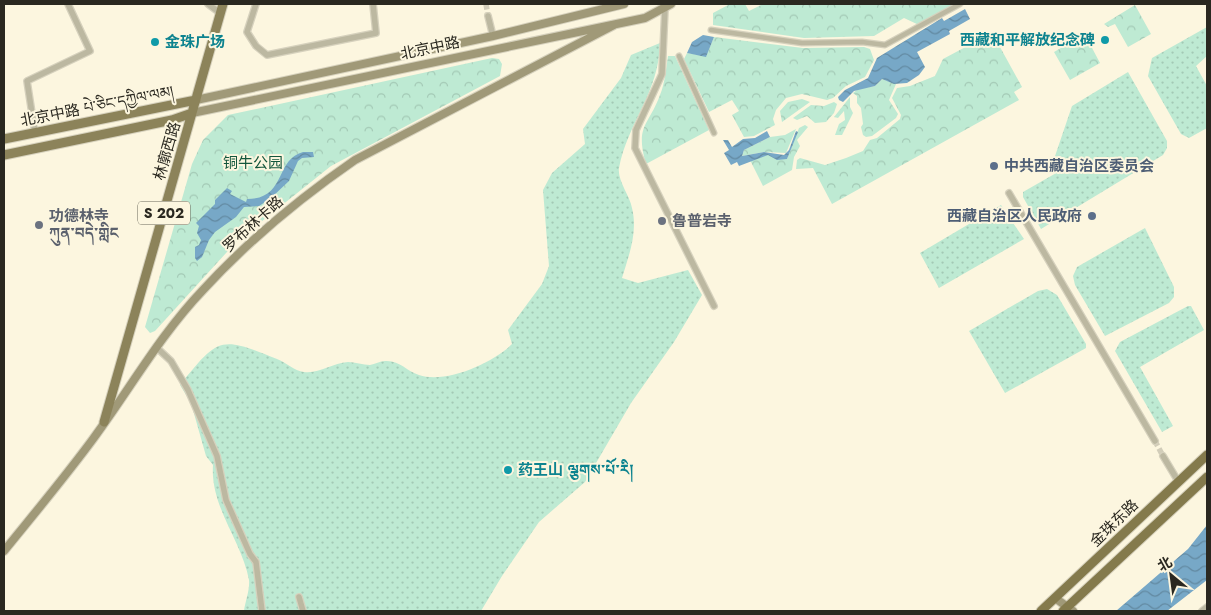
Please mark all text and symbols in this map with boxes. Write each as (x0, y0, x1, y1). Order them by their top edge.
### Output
place label: 西藏和平解放纪念碑 (960, 29, 1095, 51)
place label: 金珠广场 (165, 31, 225, 53)
street label: 北京中路 (398, 31, 462, 65)
marker: 西藏和平解放纪念碑 (1099, 34, 1111, 46)
marker: 金珠广场 (149, 36, 161, 48)
street label: 北京中路 པེ་ཅིང་དཀྱིལ་ལམ། (19, 80, 176, 134)
street label: 林廓西路 (148, 119, 186, 183)
park label: 铜牛公园 (223, 152, 283, 174)
place label: 中共西藏自治区委员会 (1004, 155, 1154, 177)
marker: 中共西藏自治区委员会 (988, 160, 1000, 172)
street label: 罗布林卡路 (218, 191, 288, 257)
road number: S 202 (138, 202, 190, 224)
place label: 功德林寺 ཀུན་བདེ་གླིང (49, 205, 120, 246)
place label: 西藏自治区人民政府 (947, 205, 1082, 227)
place label: 鲁普岩寺 (672, 210, 732, 232)
marker: 西藏自治区人民政府 (1086, 210, 1098, 222)
marker: 鲁普岩寺 (656, 215, 668, 227)
marker: 功德林寺 ཀུན་བདེ་གླིང (33, 219, 45, 231)
place label: 药王山 ལྕགས་པོ་རི། (518, 457, 634, 483)
marker: 药王山 ལྕགས་པོ་རི། (502, 464, 514, 476)
street label: 金珠东路 (1085, 494, 1143, 552)
north arrow (1146, 550, 1196, 600)
text: 北 (1154, 551, 1176, 576)

